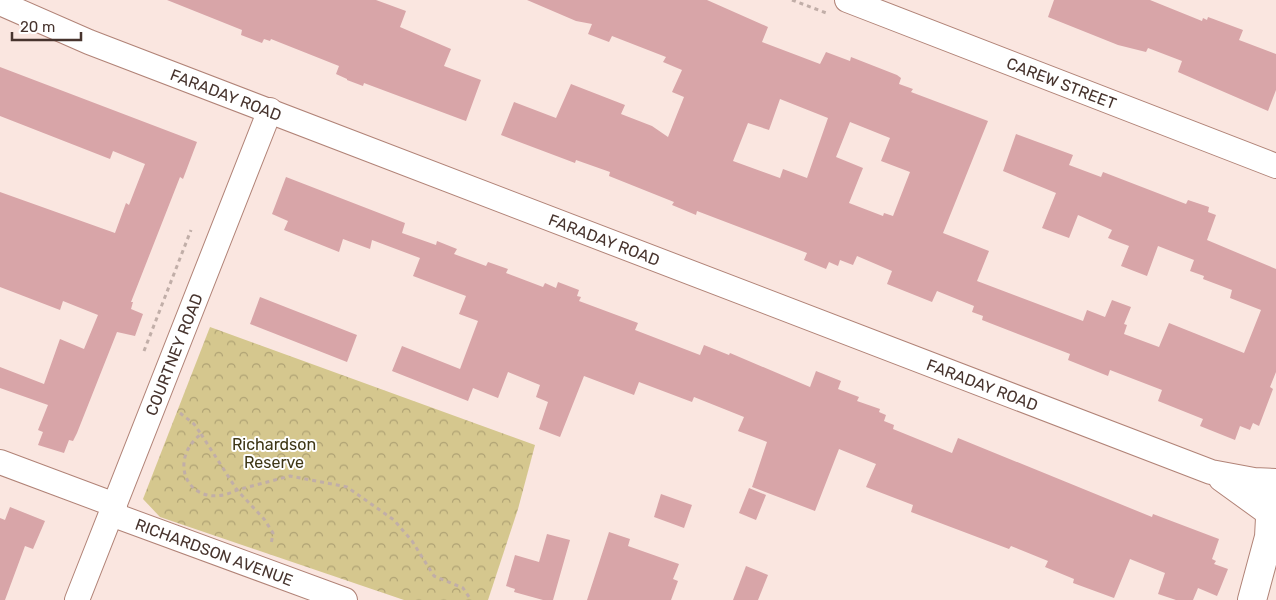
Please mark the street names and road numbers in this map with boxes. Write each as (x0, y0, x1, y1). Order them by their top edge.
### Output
street label: CAREW STREET (1004, 54, 1119, 113)
street label: FARADAY ROAD (168, 65, 284, 125)
street label: FARADAY ROAD (546, 210, 662, 270)
street label: COURTNEY ROAD (142, 291, 207, 418)
street label: FARADAY ROAD (924, 355, 1041, 415)
street label: RICHARDSON AVENUE (133, 515, 296, 590)

